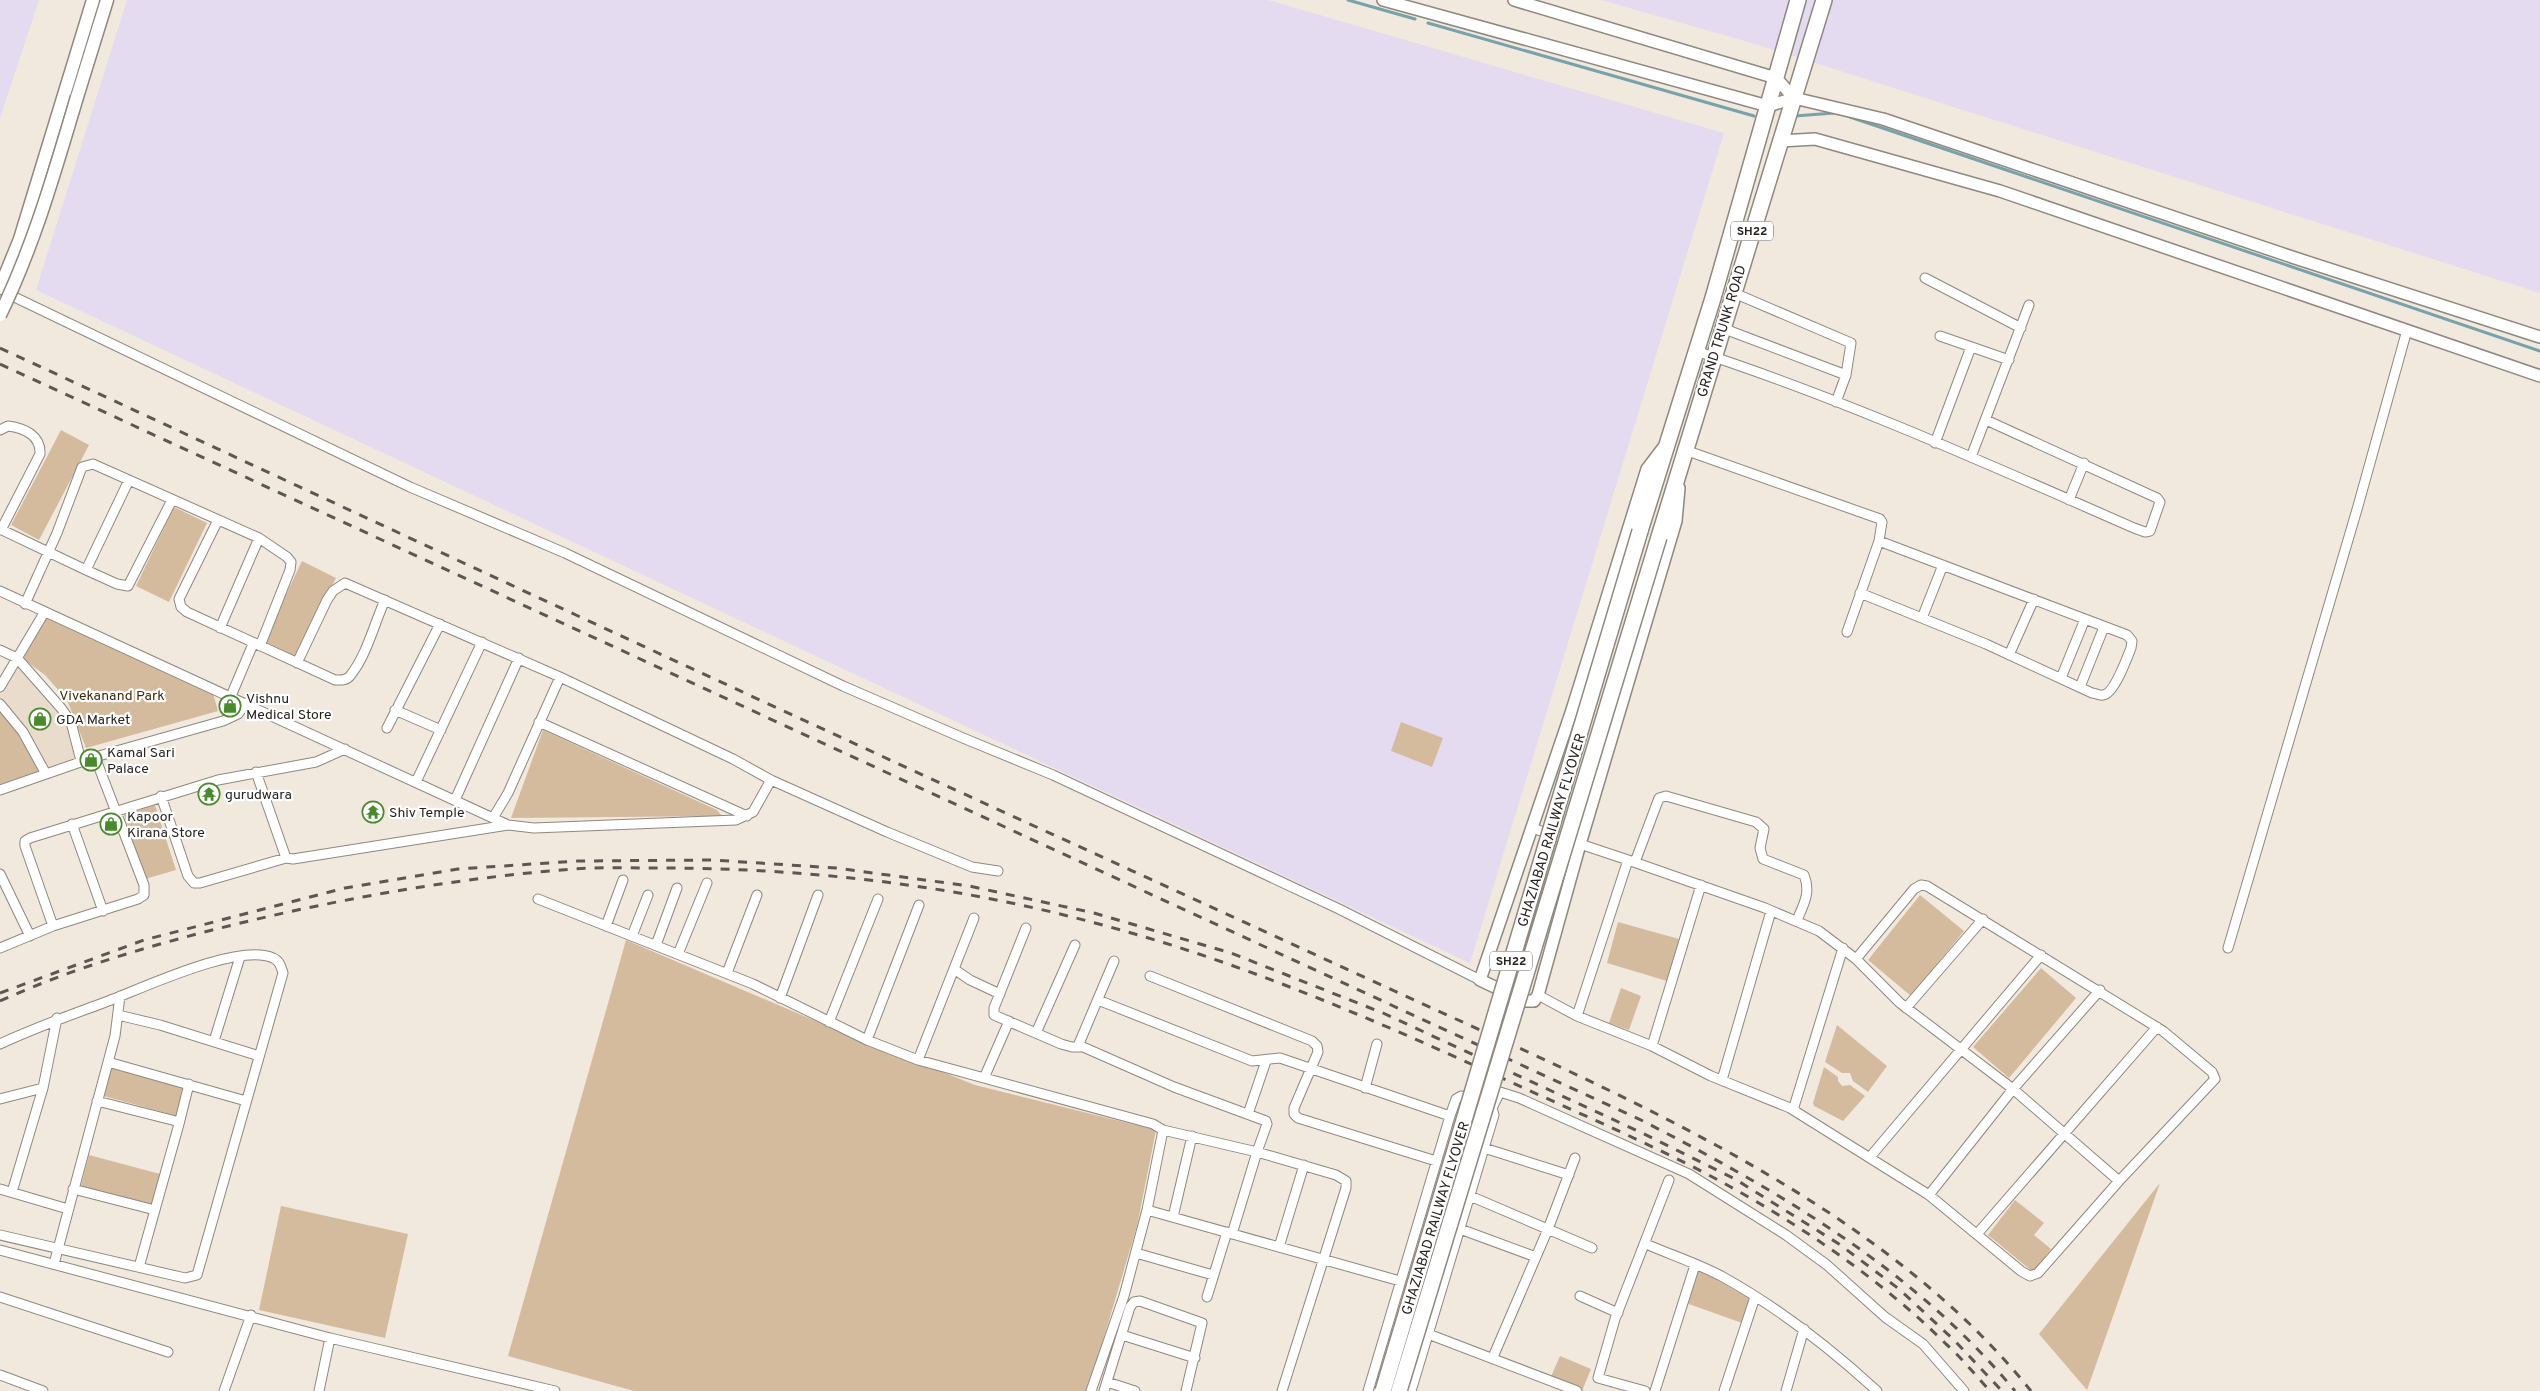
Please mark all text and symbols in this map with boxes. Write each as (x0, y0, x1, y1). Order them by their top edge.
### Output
road number: SH22 (1731, 222, 1773, 240)
street label: GRAND TRUNK ROAD (1694, 263, 1751, 399)
park label: Vivekanand Park (59, 688, 165, 705)
place label: Vishnu Medical Store (246, 691, 331, 724)
shop icon: Vishnu Medical Store (218, 694, 242, 718)
shop icon: GDA Market (28, 707, 52, 731)
place label: GDA Market (56, 712, 130, 729)
street label: GHAZIABAD RAILWAY FLYOVER (1515, 732, 1590, 929)
place label: Kamal Sari Palace (107, 745, 175, 778)
shop icon: Kamal Sari Palace (79, 748, 103, 772)
temple icon: gurudwara (197, 782, 221, 806)
place label: gurudwara (225, 787, 292, 804)
temple icon: Shiv Temple (361, 800, 385, 824)
place label: Shiv Temple (389, 805, 464, 822)
place label: Kapoor Kirana Store (127, 809, 205, 842)
shop icon: Kapoor Kirana Store (99, 812, 123, 836)
road number: SH22 (1490, 951, 1532, 970)
street label: GHAZIABAD RAILWAY FLYOVER (1399, 1120, 1474, 1317)

